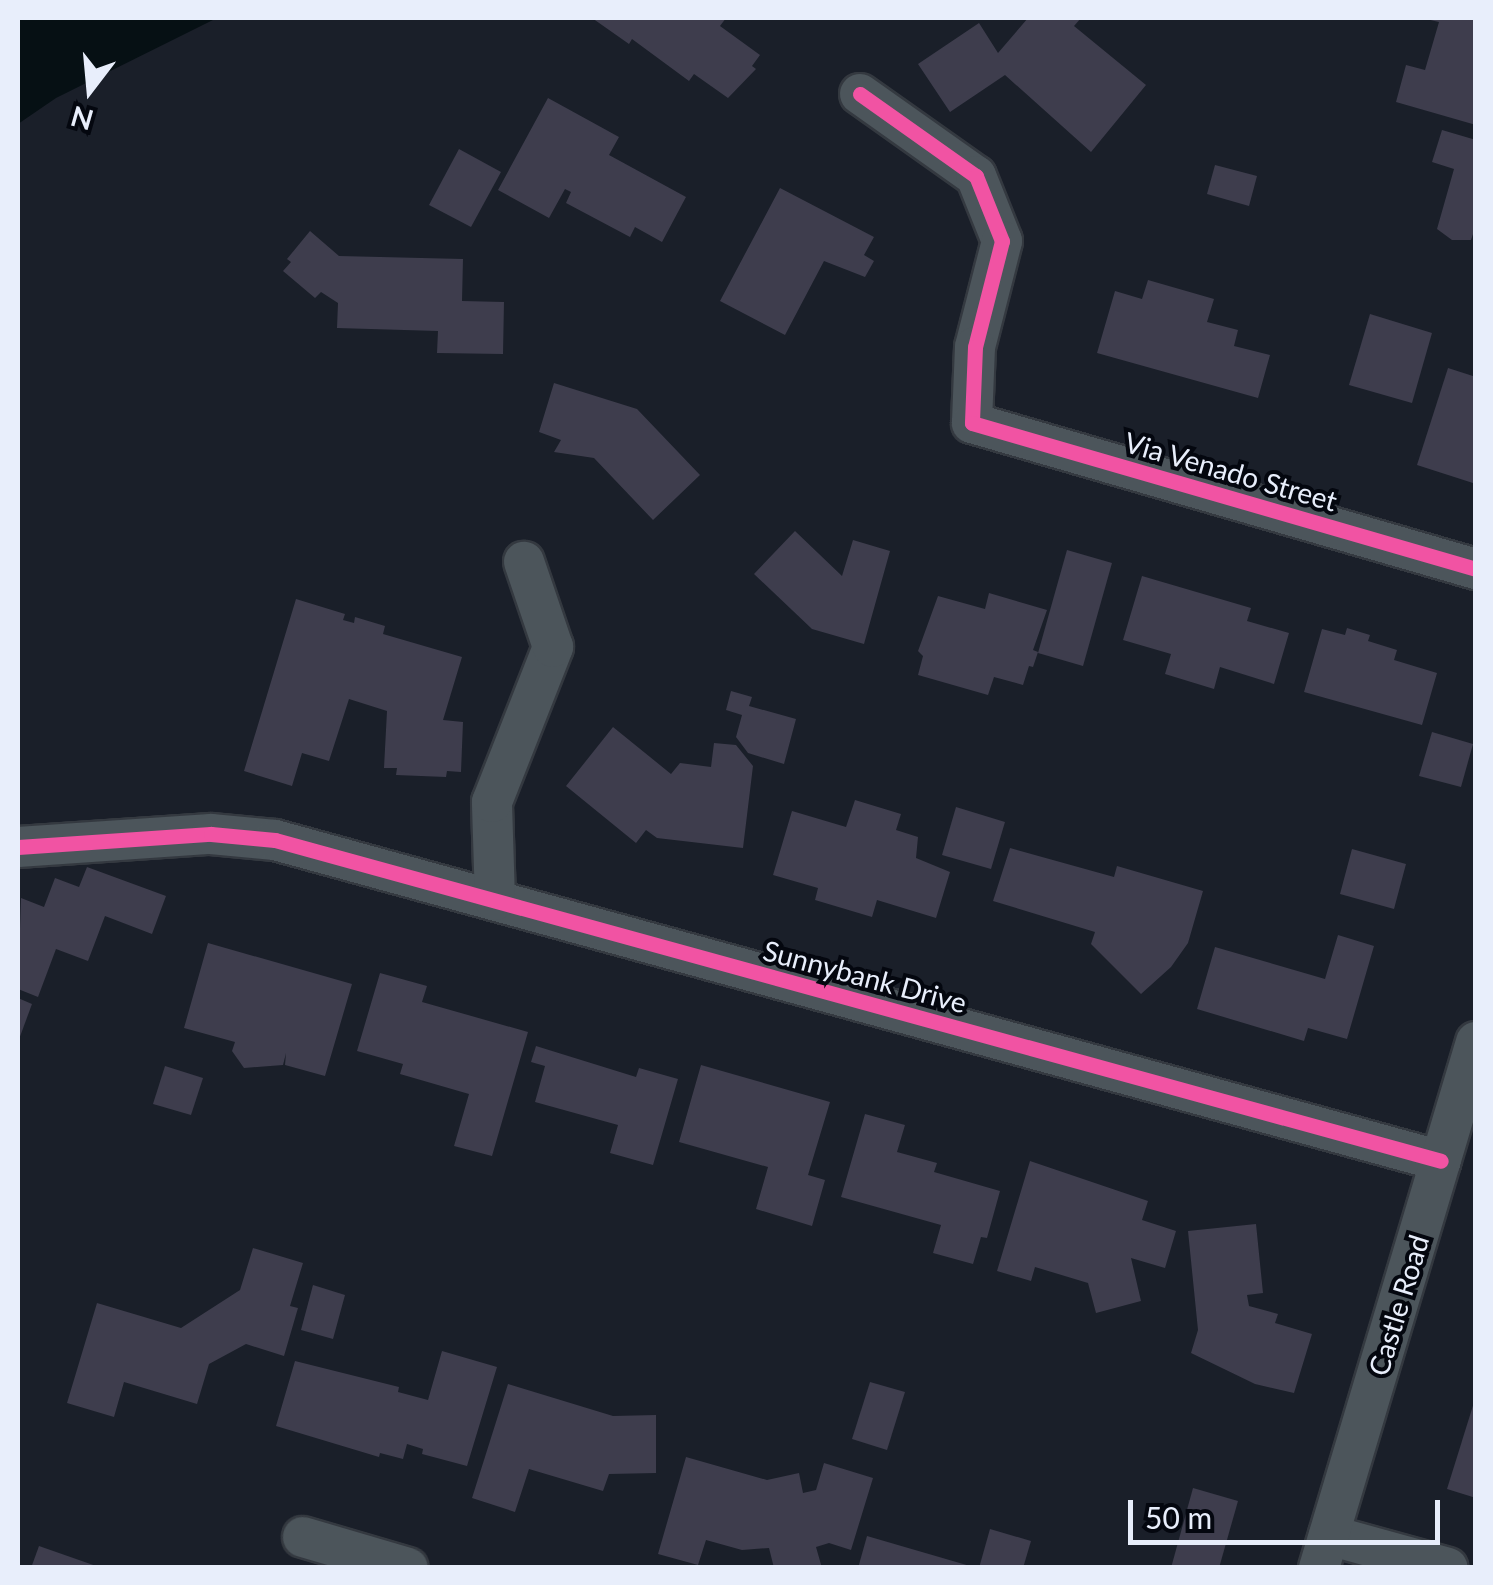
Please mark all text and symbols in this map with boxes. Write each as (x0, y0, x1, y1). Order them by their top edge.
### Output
north arrow (40, 40, 140, 140)
text: N (67, 100, 97, 138)
street label: Via Venado Street (1120, 424, 1342, 518)
street label: Sunnybank Drive (760, 933, 970, 1019)
street label: Castle Road (1361, 1231, 1435, 1379)
scale bar (1133, 1480, 1446, 1542)
text: 50 m (1145, 1499, 1212, 1535)

